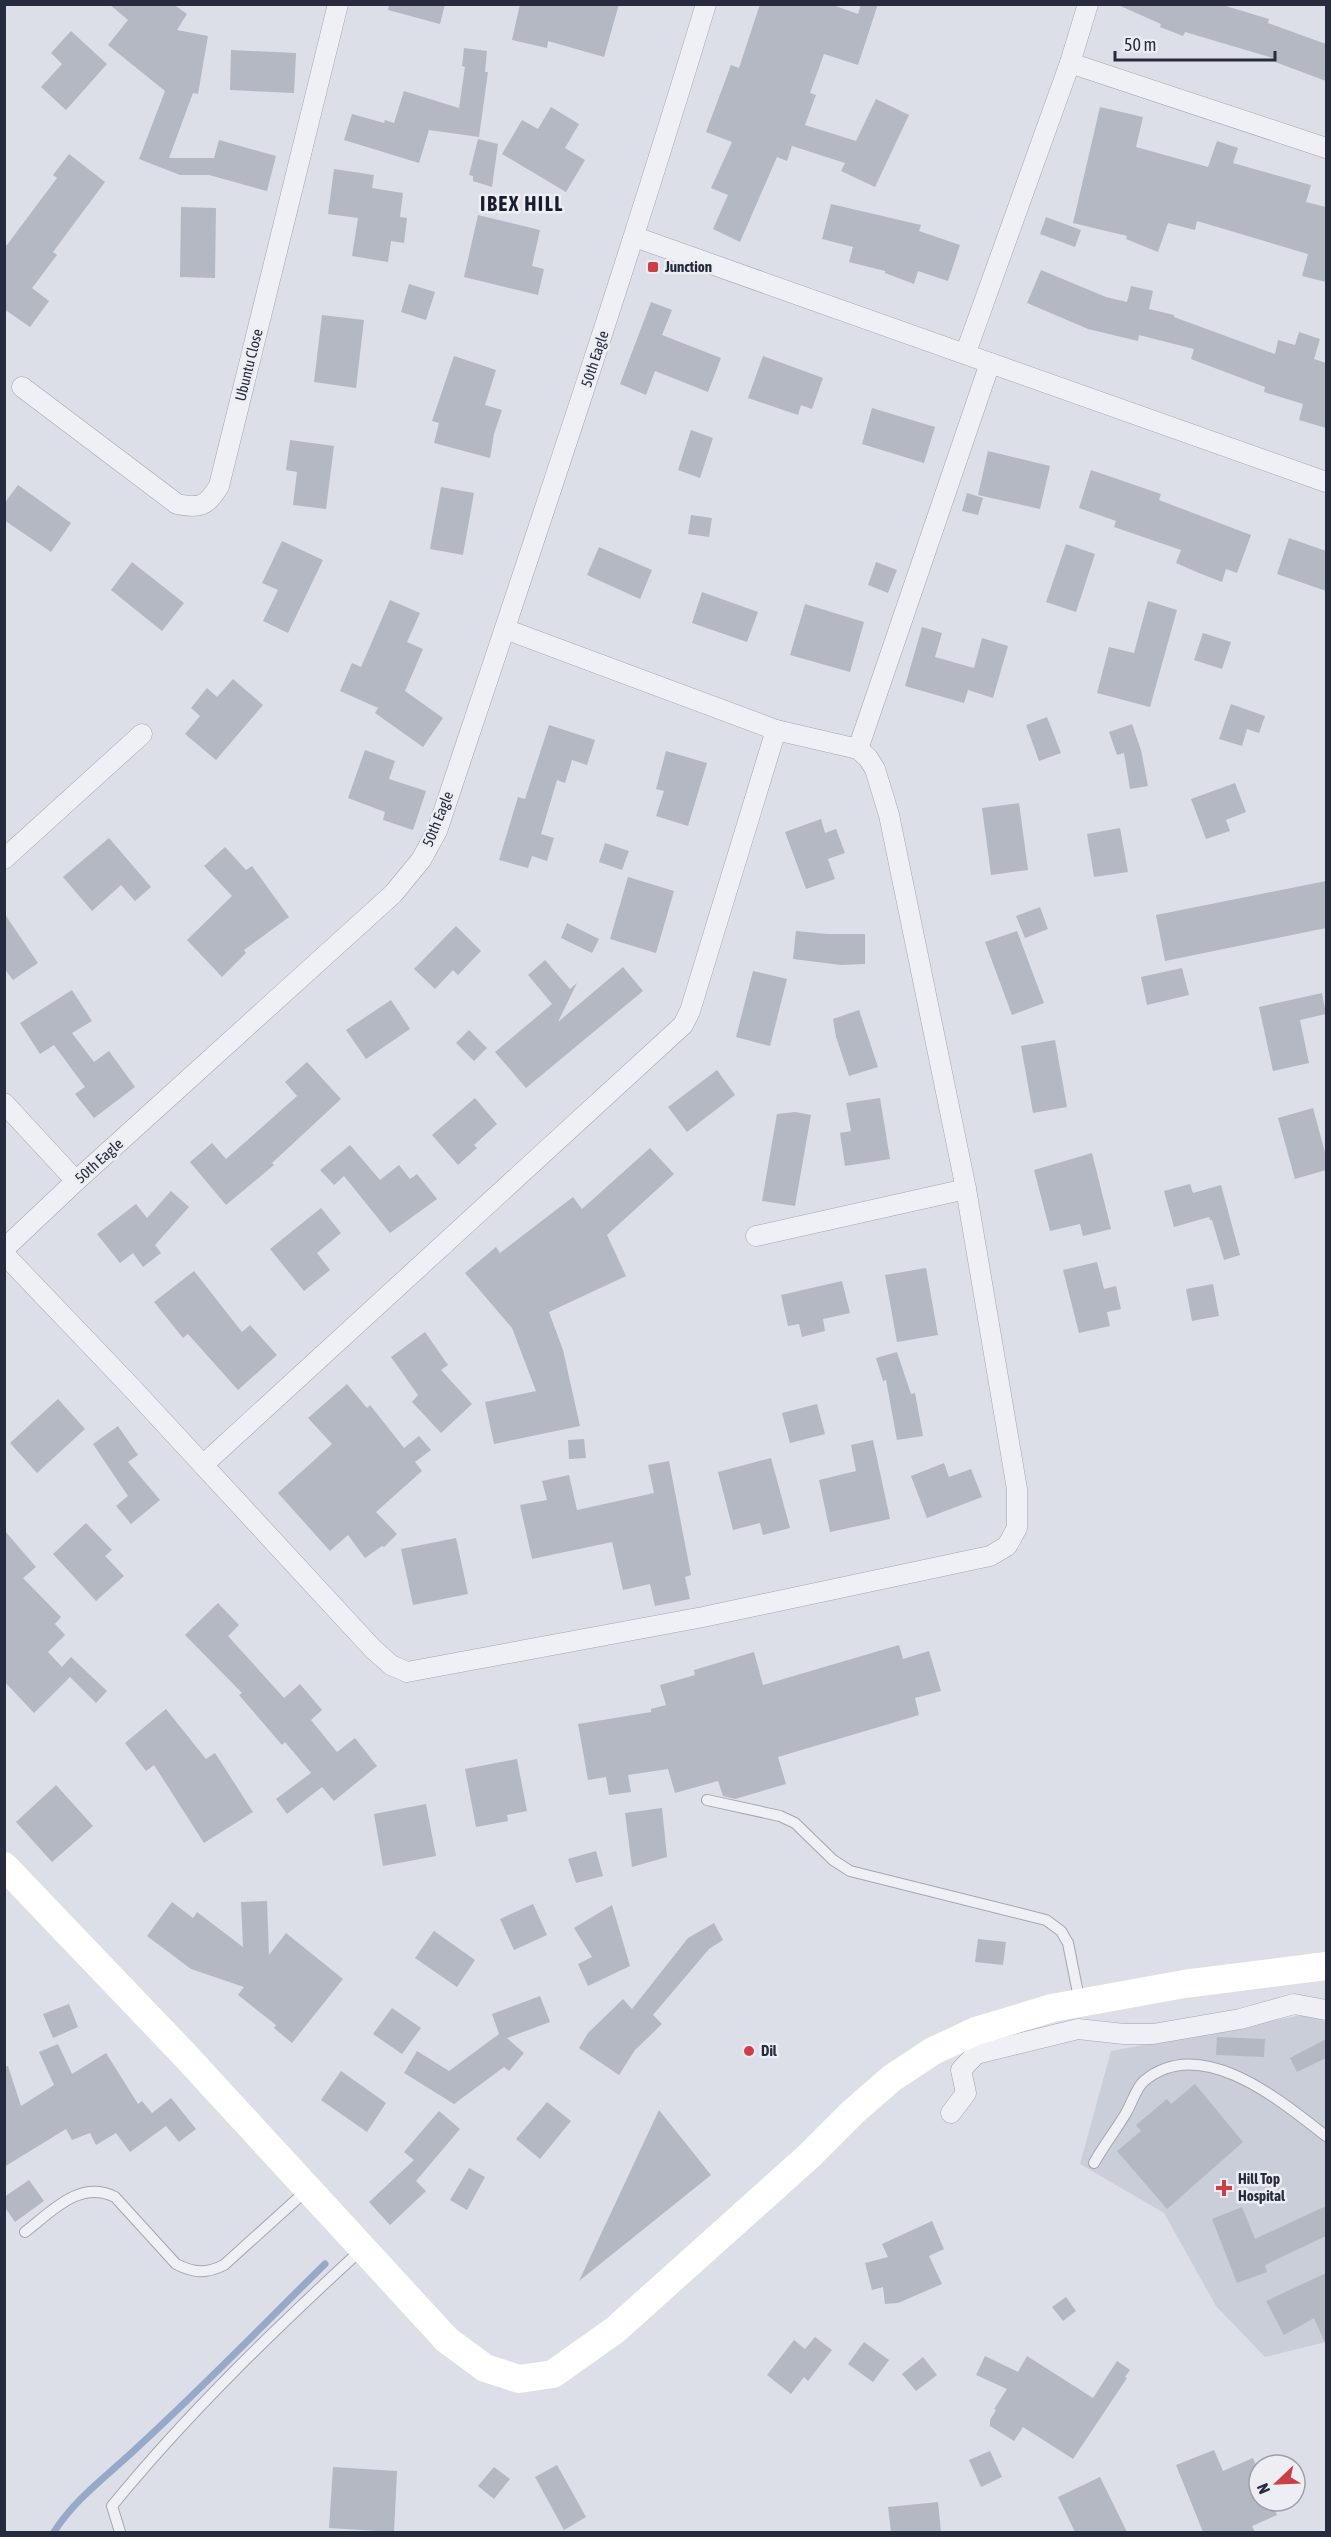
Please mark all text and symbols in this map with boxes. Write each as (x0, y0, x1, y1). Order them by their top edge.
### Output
scale bar (1115, 24, 1276, 62)
text: 50 m (1124, 34, 1156, 55)
district label: IBEX HILL (480, 191, 564, 215)
place label: Junction (664, 258, 712, 275)
marker: Junction (646, 260, 660, 274)
street label: Ubuntu Close (231, 327, 266, 403)
street label: 50th Eagle (577, 328, 612, 389)
street label: 50th Eagle (419, 788, 456, 849)
street label: 50th Eagle (71, 1135, 126, 1186)
place label: Dil (761, 2042, 778, 2059)
marker: Dil (742, 2044, 756, 2058)
place label: Hill Top Hospital (1238, 2170, 1286, 2204)
marker: Hill Top Hospital (1215, 2179, 1233, 2197)
north arrow (1247, 2453, 1307, 2513)
text: N (1253, 2481, 1273, 2497)

